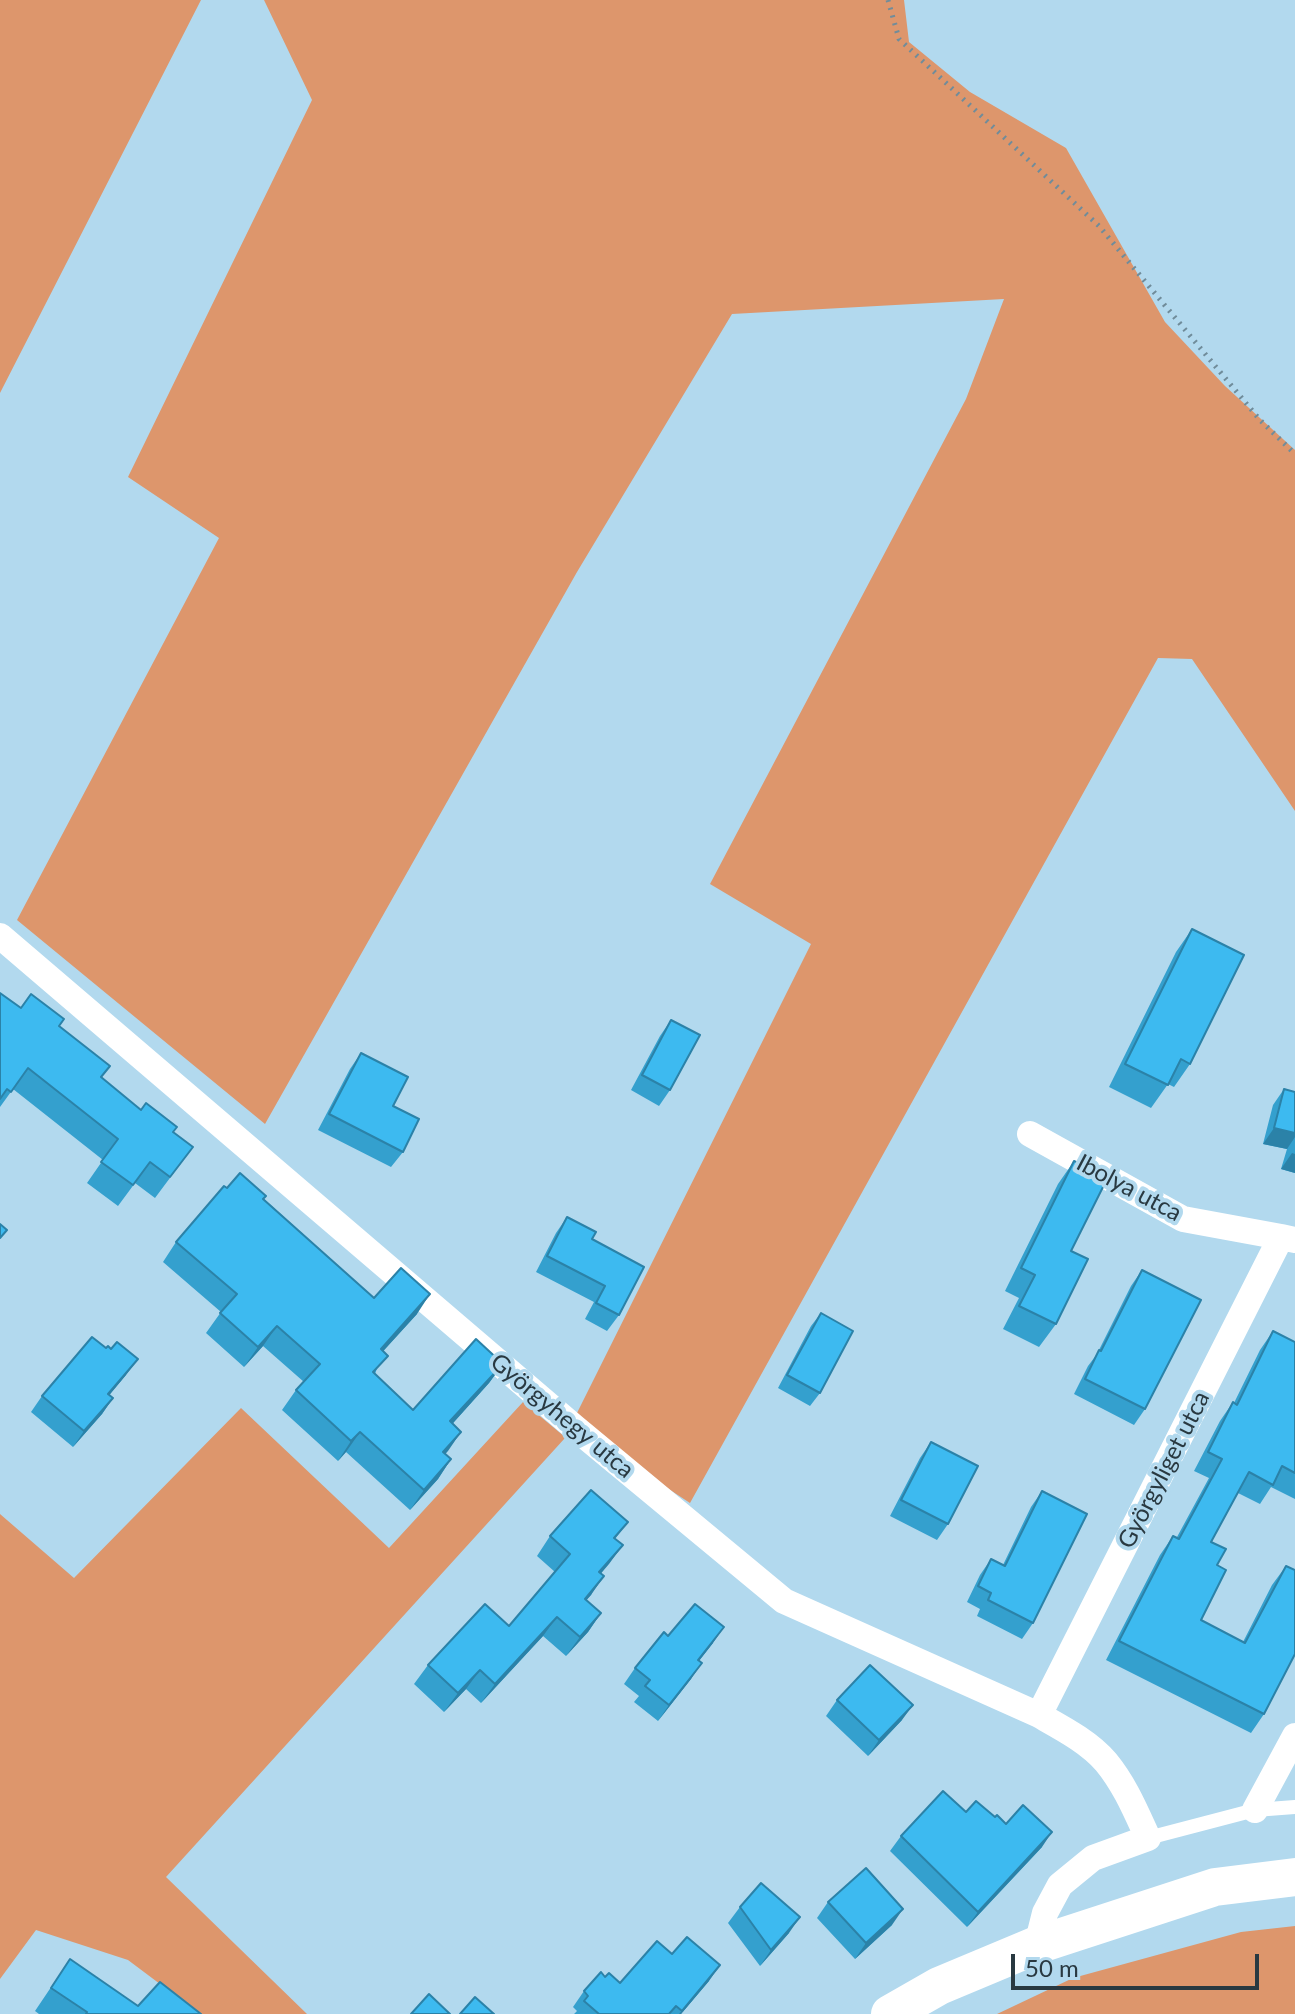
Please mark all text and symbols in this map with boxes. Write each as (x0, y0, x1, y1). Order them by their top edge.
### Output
street label: Ibolya utca (1072, 1148, 1186, 1228)
street label: Györgyhegy utca (484, 1348, 640, 1484)
street label: Györgyliget utca (1112, 1387, 1216, 1553)
scale bar (1015, 1938, 1263, 1988)
text: 50 m (1025, 1953, 1079, 1982)

